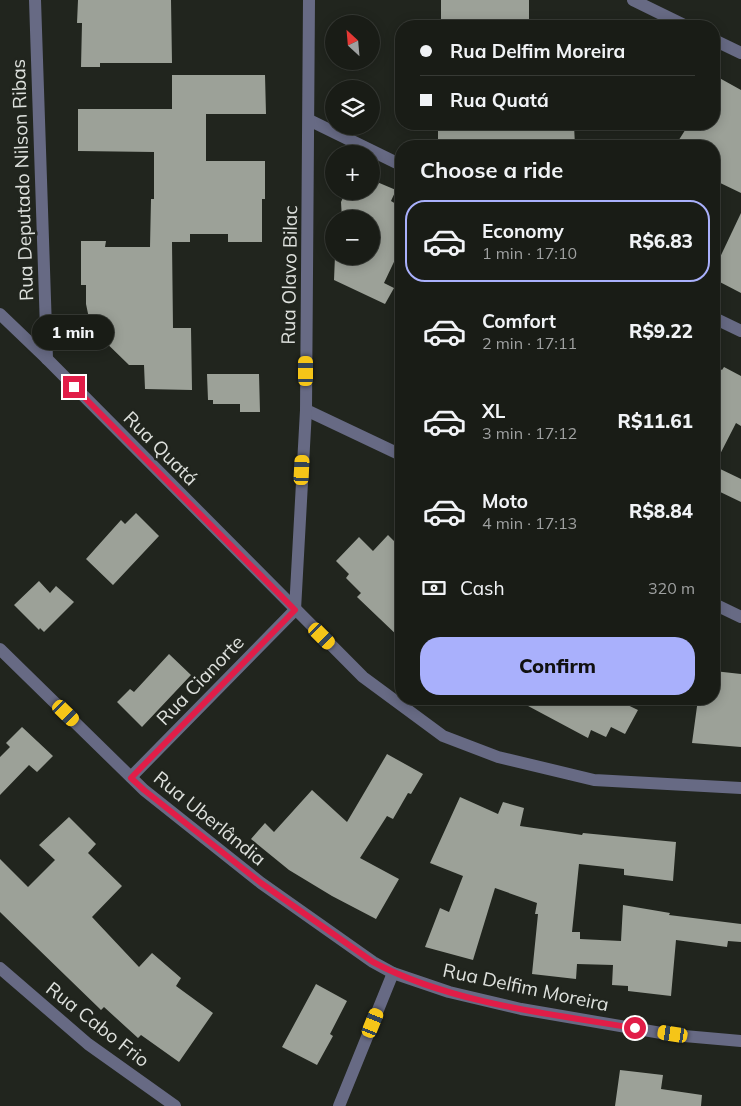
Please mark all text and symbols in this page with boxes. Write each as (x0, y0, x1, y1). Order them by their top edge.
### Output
north arrow (325, 15, 380, 70)
map controls (325, 15, 380, 265)
text: Rua Delfim Moreira (450, 39, 625, 63)
street label: Rua Deputado Nilson Ribas (6, 59, 38, 301)
button: layers (325, 80, 380, 135)
text: Rua Quatá (450, 88, 549, 112)
button: + (325, 145, 380, 200)
text: Choose a ride (420, 156, 563, 184)
street label: Rua Olavo Bilac (276, 205, 302, 345)
button: − (325, 210, 380, 265)
icon: car (422, 219, 467, 264)
text: Economy (482, 219, 564, 243)
text: R$6.83 (629, 229, 693, 253)
text: 1 min · 17:10 (482, 243, 577, 263)
icon: car (422, 309, 467, 354)
text: Comfort (482, 309, 556, 333)
callout: 1 min (33, 314, 115, 350)
text: R$9.22 (629, 319, 693, 343)
text: 1 min (52, 322, 94, 342)
text: 2 min · 17:11 (482, 333, 577, 353)
car (298, 356, 313, 386)
route end (63, 376, 85, 398)
icon: car (422, 399, 467, 444)
text: XL (482, 399, 505, 423)
street label: Rua Quatá (119, 406, 203, 490)
text: R$11.61 (618, 409, 693, 433)
text: 3 min · 17:12 (482, 423, 577, 443)
car (293, 455, 310, 485)
icon: car (422, 489, 467, 534)
text: Moto (482, 489, 528, 513)
text: R$8.84 (629, 499, 693, 523)
text: 4 min · 17:13 (482, 513, 577, 533)
icon: cash (420, 574, 448, 602)
text: Cash (460, 576, 505, 600)
text: 320 m (648, 578, 695, 598)
car (306, 620, 337, 652)
street label: Rua Cianorte (151, 630, 249, 730)
button: Confirm (420, 637, 695, 695)
car (49, 697, 82, 729)
street label: Rua Uberlândia (149, 765, 271, 871)
street label: Rua Delfim Moreira (441, 958, 611, 1016)
street label: Rua Cabo Frio (42, 976, 154, 1072)
car (360, 1006, 385, 1040)
route start (624, 1017, 646, 1039)
car (657, 1024, 688, 1044)

